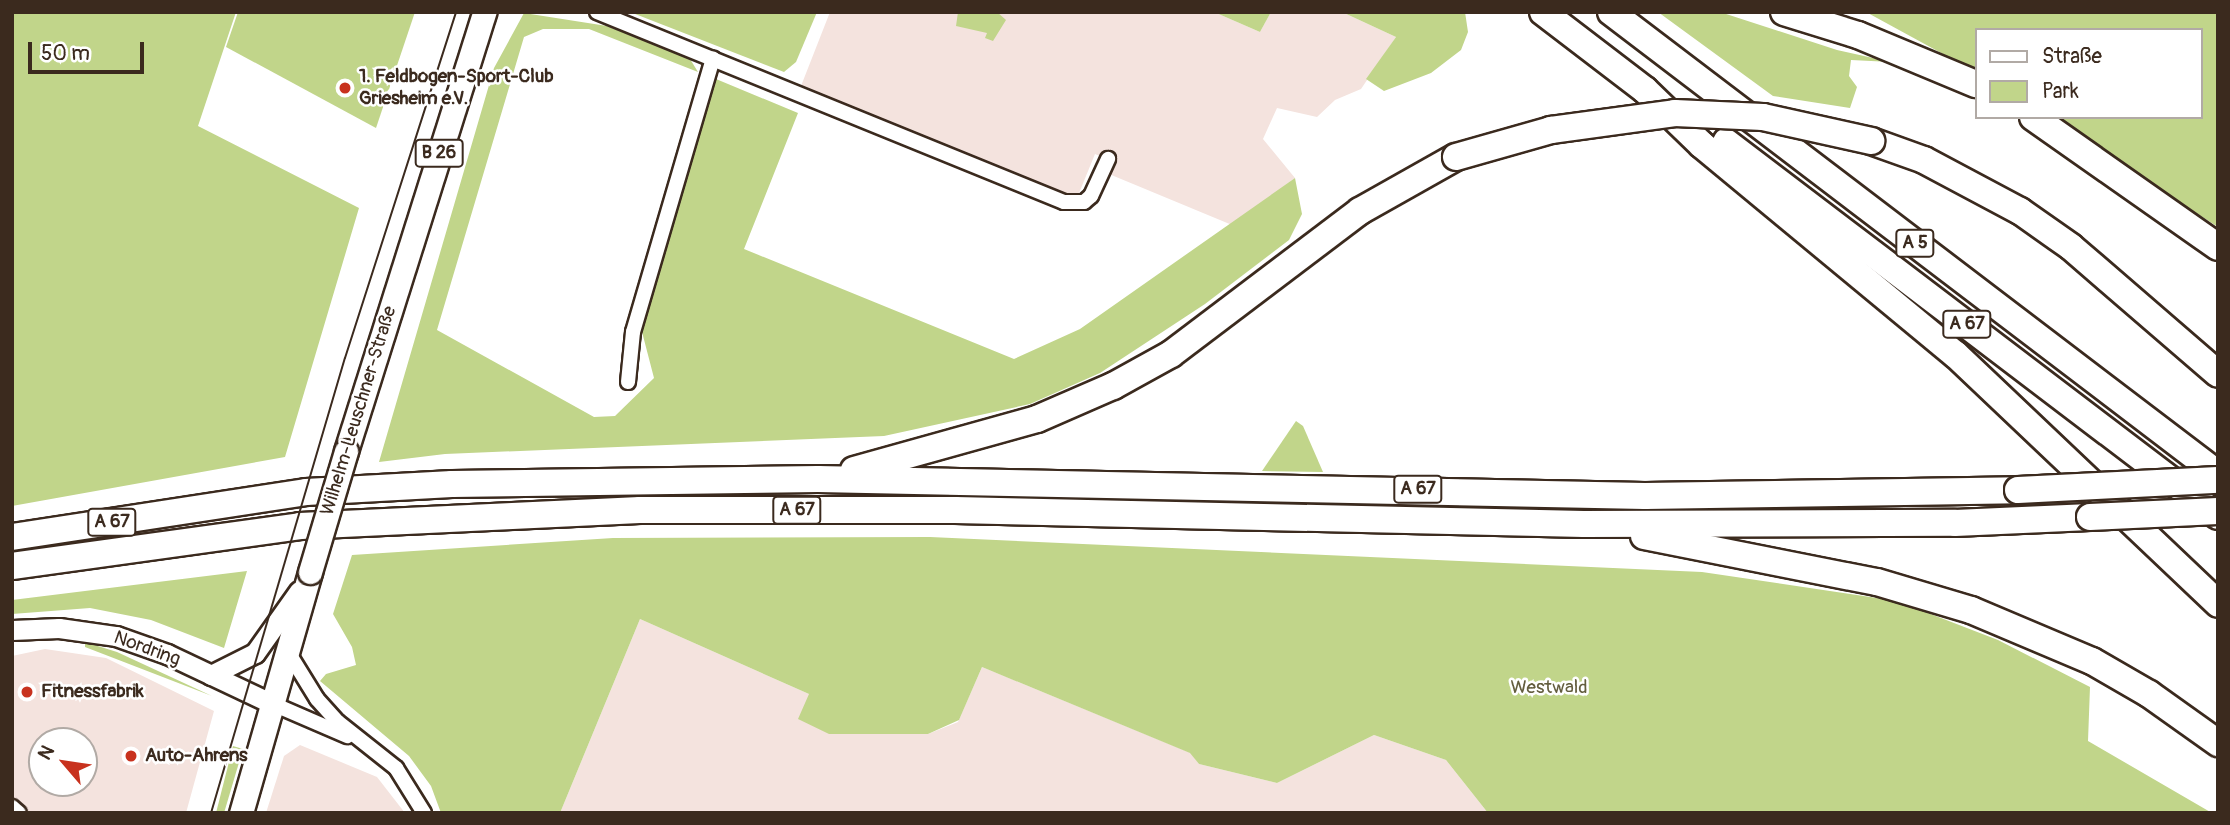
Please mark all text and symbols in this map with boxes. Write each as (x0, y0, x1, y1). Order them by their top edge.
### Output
scale bar (32, 28, 147, 72)
legend (1974, 28, 2202, 119)
text: 50 m (41, 40, 90, 67)
text: Straße (2042, 43, 2102, 70)
place label: 1. Feldbogen-Sport-Club Griesheim e.V. (359, 66, 554, 110)
text: Park (2042, 78, 2079, 105)
marker: 1. Feldbogen-Sport-Club Griesheim e.V. (337, 80, 353, 96)
road number: B 26 (414, 138, 464, 168)
road number: A 5 (1894, 229, 1936, 258)
street label: Wilhelm-Leuschner-Straße (316, 304, 402, 518)
road number: A 67 (1941, 310, 1993, 338)
road number: A 67 (1392, 475, 1444, 504)
road number: A 67 (771, 496, 823, 524)
road number: A 67 (86, 508, 138, 536)
street label: Nordring (111, 626, 183, 672)
park label: Westwald (1510, 677, 1588, 699)
place label: Fitnessfabrik (41, 681, 144, 703)
marker: Fitnessfabrik (19, 684, 35, 700)
north arrow (28, 727, 98, 797)
text: N (33, 741, 60, 764)
place label: Auto-Ahrens (145, 745, 248, 767)
marker: Auto-Ahrens (123, 748, 139, 764)

